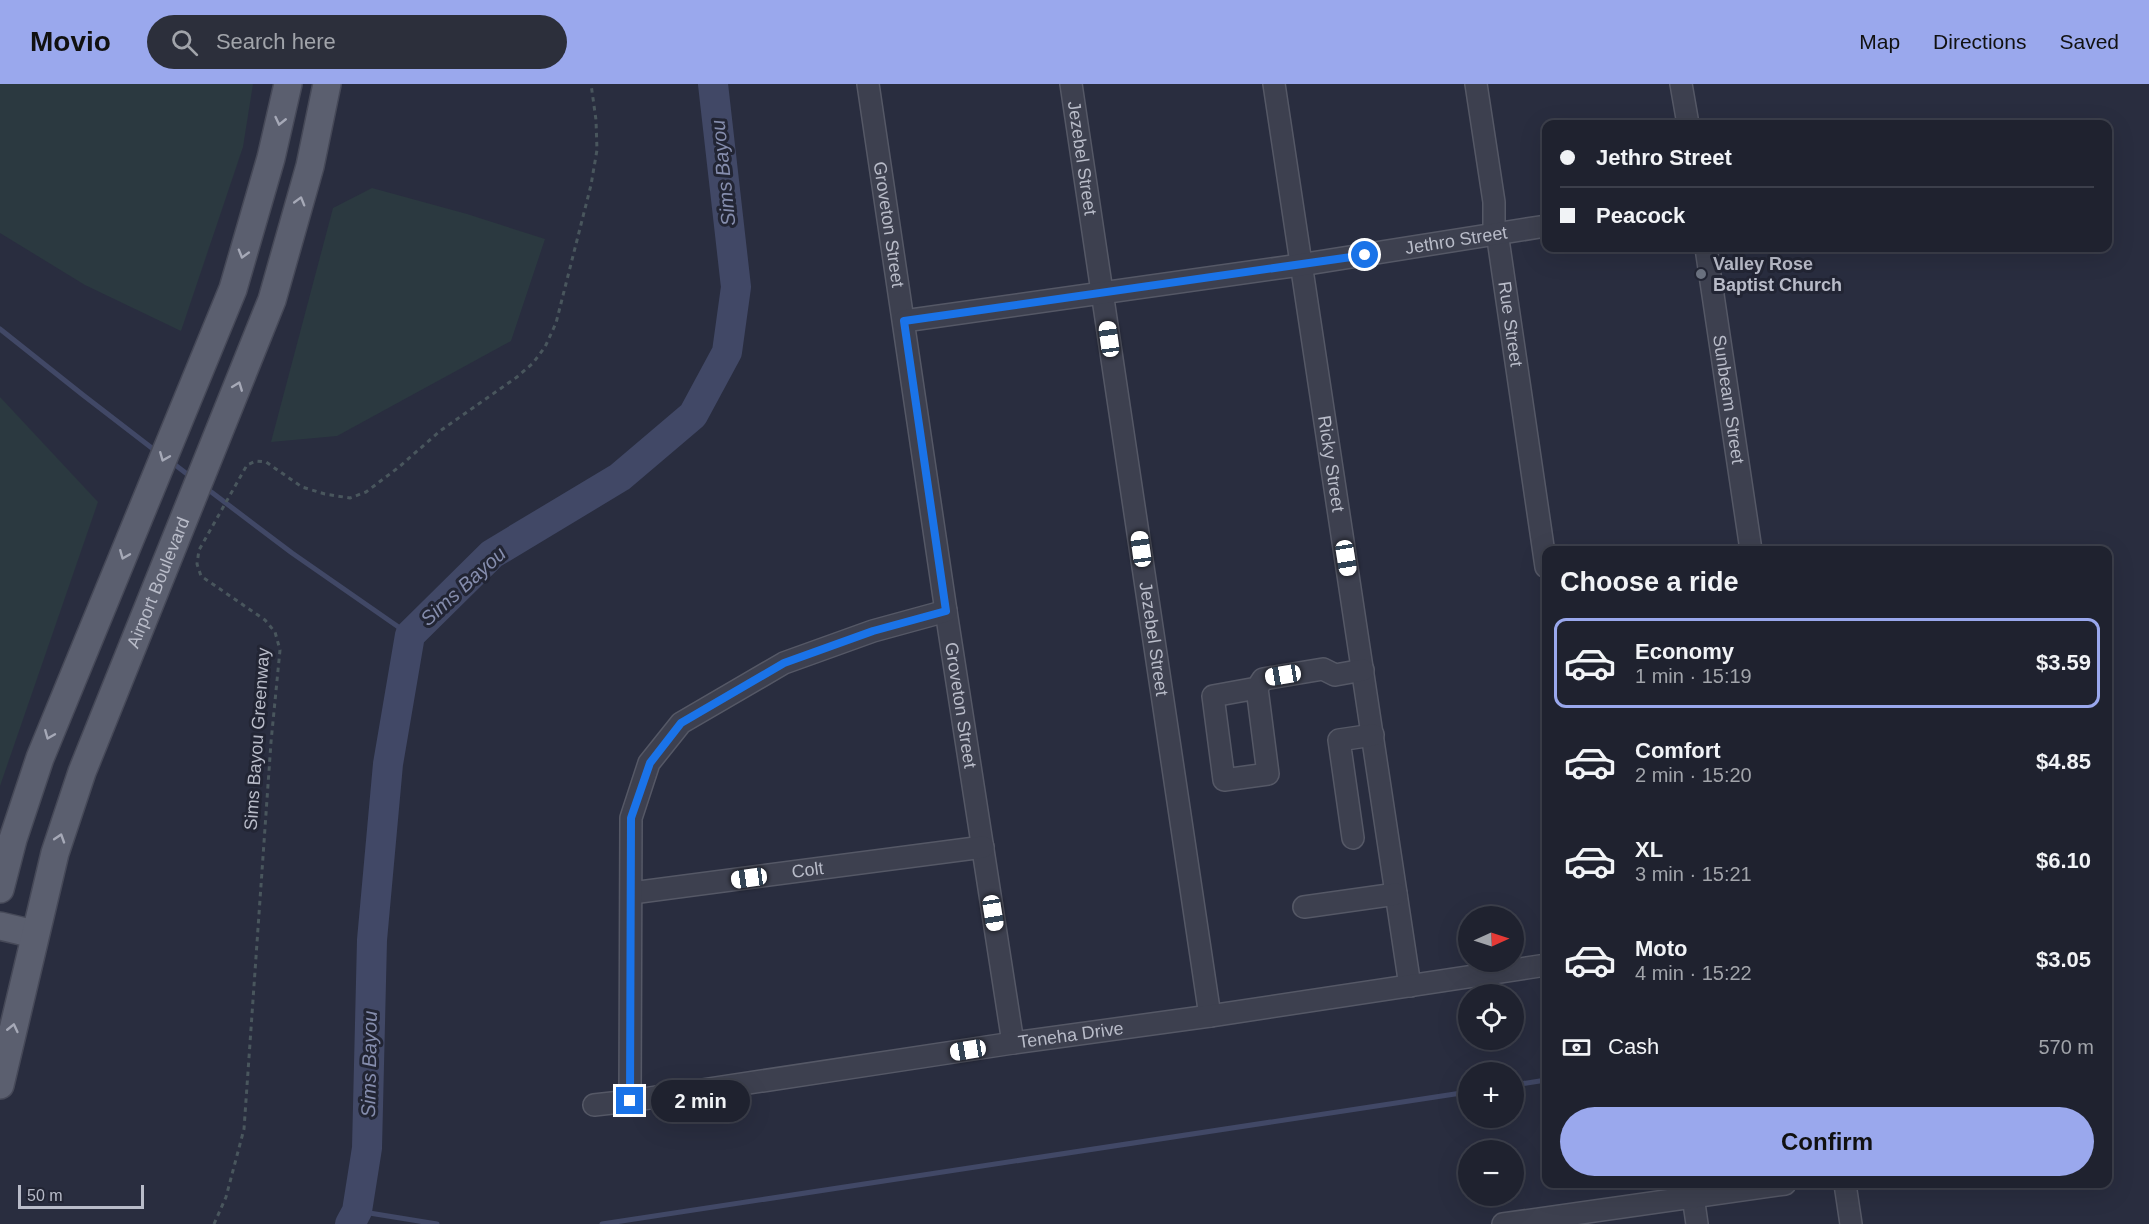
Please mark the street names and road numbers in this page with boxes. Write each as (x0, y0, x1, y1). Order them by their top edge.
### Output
street label: Jezebel Street (1064, 100, 1100, 217)
street label: Groveton Street (870, 160, 908, 289)
street label: Jethro Street (1404, 222, 1509, 258)
street label: Rue Street (1494, 280, 1527, 368)
street label: Sunbeam Street (1709, 333, 1748, 465)
street label: Ricky Street (1314, 414, 1348, 513)
street label: Airport Boulevard (123, 514, 194, 651)
street label: Jezebel Street (1135, 580, 1172, 697)
street label: Groveton Street (941, 641, 980, 770)
street label: Sims Bayou Greenway (241, 647, 273, 831)
street label: Colt (790, 858, 825, 882)
street label: Teneha Drive (1017, 1018, 1125, 1052)

